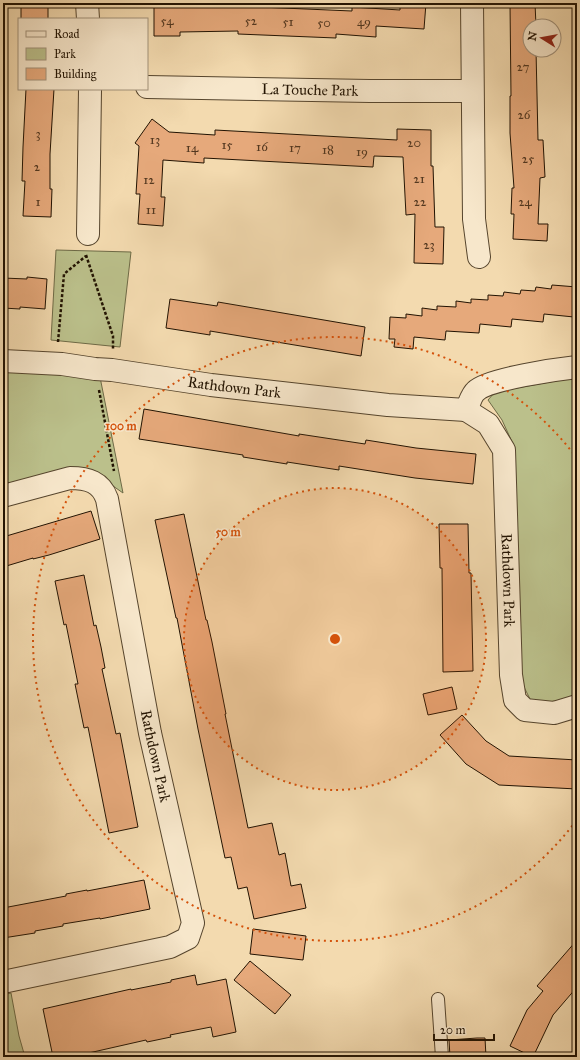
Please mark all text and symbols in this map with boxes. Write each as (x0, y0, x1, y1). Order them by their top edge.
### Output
house number: 54 (161, 13, 174, 29)
house number: 52 (245, 13, 258, 29)
house number: 51 (282, 14, 294, 30)
house number: 49 (357, 14, 371, 30)
house number: 50 (317, 15, 331, 31)
legend (18, 18, 148, 90)
north arrow (522, 18, 562, 58)
text: Road (54, 27, 80, 41)
text: N (525, 30, 540, 42)
text: Park (54, 47, 76, 61)
house number: 27 (517, 59, 530, 75)
text: Building (54, 67, 97, 82)
street label: La Touche Park (261, 80, 358, 100)
house number: 26 (517, 107, 531, 123)
house number: 3 (35, 126, 41, 142)
house number: 13 (150, 132, 160, 148)
house number: 20 (407, 135, 421, 151)
house number: 15 (221, 137, 233, 153)
house number: 16 (256, 139, 268, 155)
house number: 14 (186, 140, 199, 156)
house number: 17 (289, 140, 301, 156)
house number: 18 (322, 142, 334, 158)
house number: 19 (356, 144, 368, 160)
house number: 25 (522, 151, 534, 167)
house number: 2 (34, 159, 41, 175)
house number: 21 (413, 171, 425, 187)
house number: 12 (143, 172, 155, 188)
house number: 1 (35, 194, 41, 210)
house number: 22 (414, 194, 427, 210)
house number: 24 (518, 194, 533, 210)
house number: 11 (146, 202, 156, 218)
house number: 23 (423, 237, 435, 253)
street label: Rathdown Park (186, 373, 282, 402)
text: 100 m (105, 419, 138, 433)
text: 50 m (215, 525, 242, 539)
street label: Rathdown Park (498, 533, 519, 628)
centre of rings (328, 632, 342, 646)
street label: Rathdown Park (137, 708, 174, 804)
scale bar (434, 1016, 494, 1042)
text: 20 m (440, 1023, 466, 1037)

